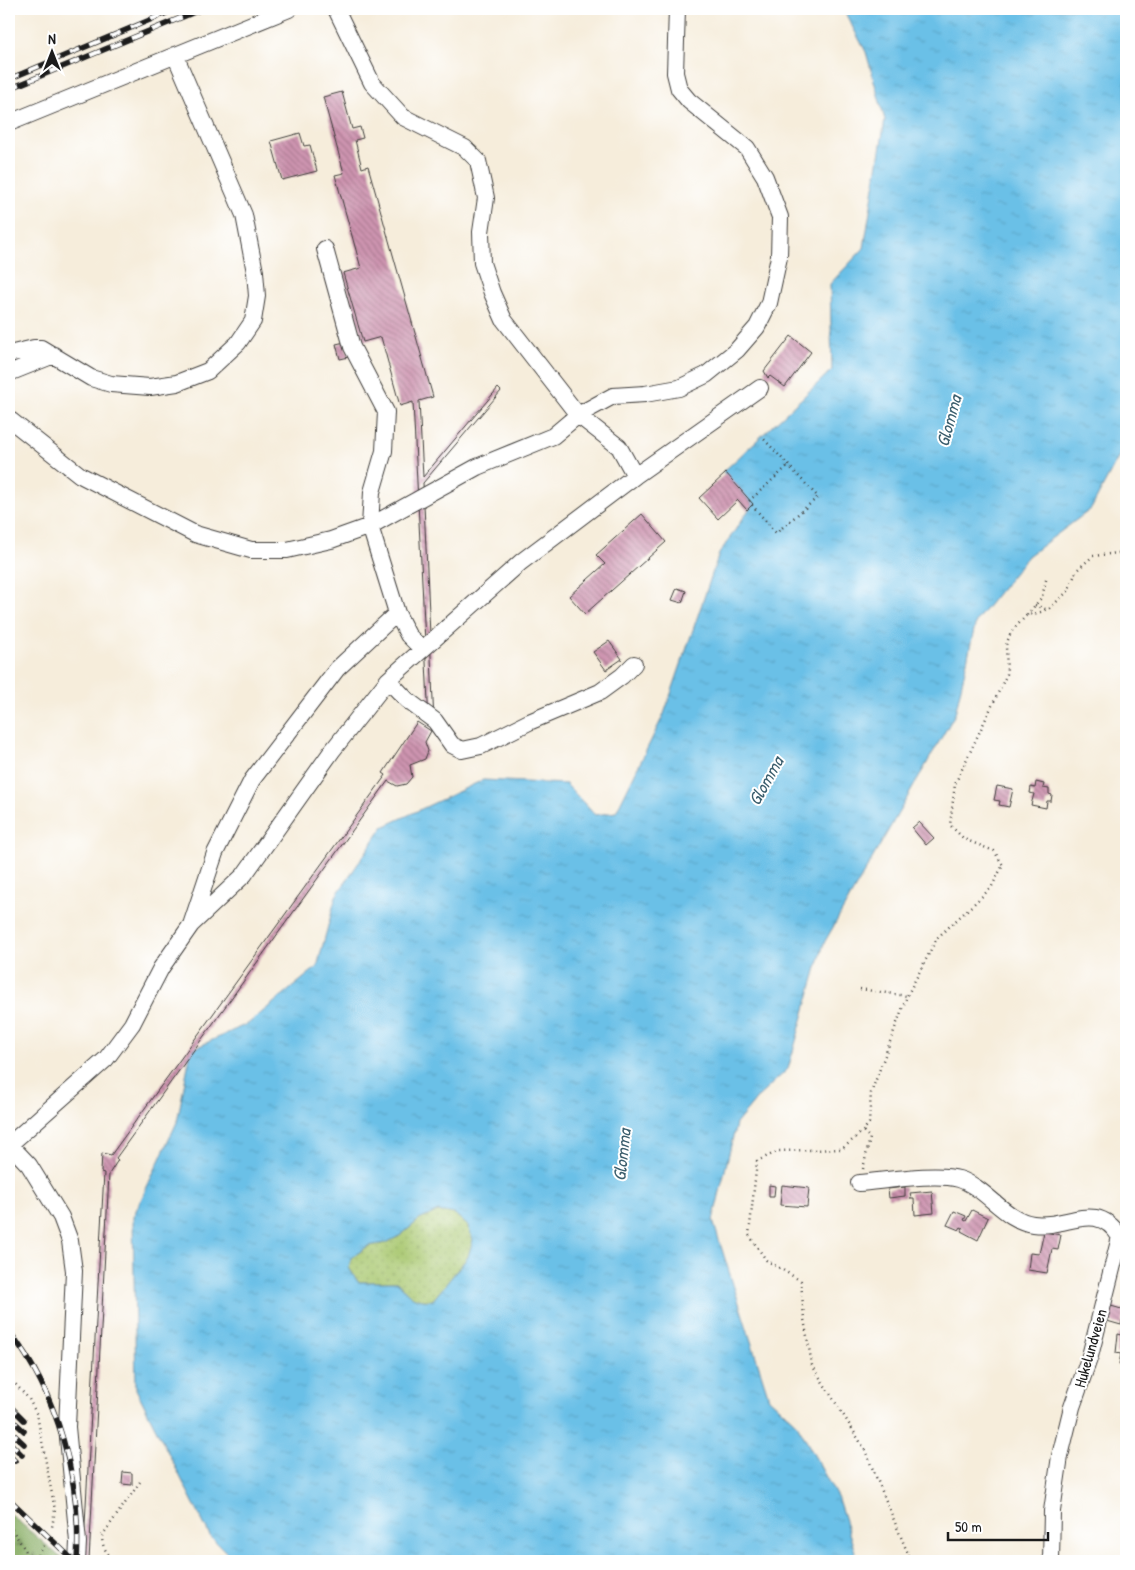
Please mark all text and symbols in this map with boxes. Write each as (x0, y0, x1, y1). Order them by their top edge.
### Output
north arrow (28, 28, 78, 78)
text: N (48, 29, 56, 48)
water label: Glomma (930, 391, 968, 449)
water label: Glomma (742, 750, 790, 810)
water label: Glomma (606, 1126, 637, 1182)
street label: Hukelundveien (1068, 1306, 1112, 1390)
scale bar (948, 1510, 1048, 1542)
text: 50 m (955, 1516, 982, 1537)

